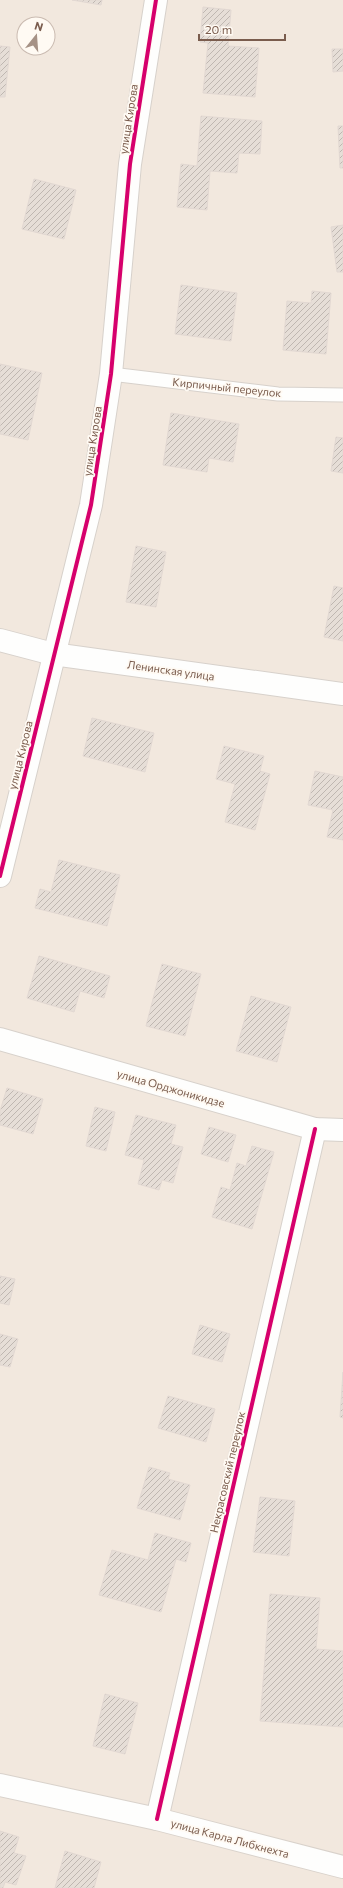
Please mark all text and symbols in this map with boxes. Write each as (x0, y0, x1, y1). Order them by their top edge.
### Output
north arrow (16, 16, 56, 56)
scale bar (199, 16, 285, 42)
text: N (33, 19, 45, 33)
text: 20 m (205, 22, 232, 36)
street label: улица Кирова (116, 83, 140, 155)
street label: Кирпичный переулок (172, 375, 282, 399)
street label: улица Кирова (80, 405, 104, 477)
street label: Ленинская улица (127, 657, 215, 683)
street label: улица Кирова (5, 719, 35, 791)
street label: улица Орджоникидзе (116, 1066, 227, 1110)
street label: Некрасовский переулок (207, 1410, 247, 1534)
street label: улица Карла Либкнехта (169, 1816, 291, 1860)

